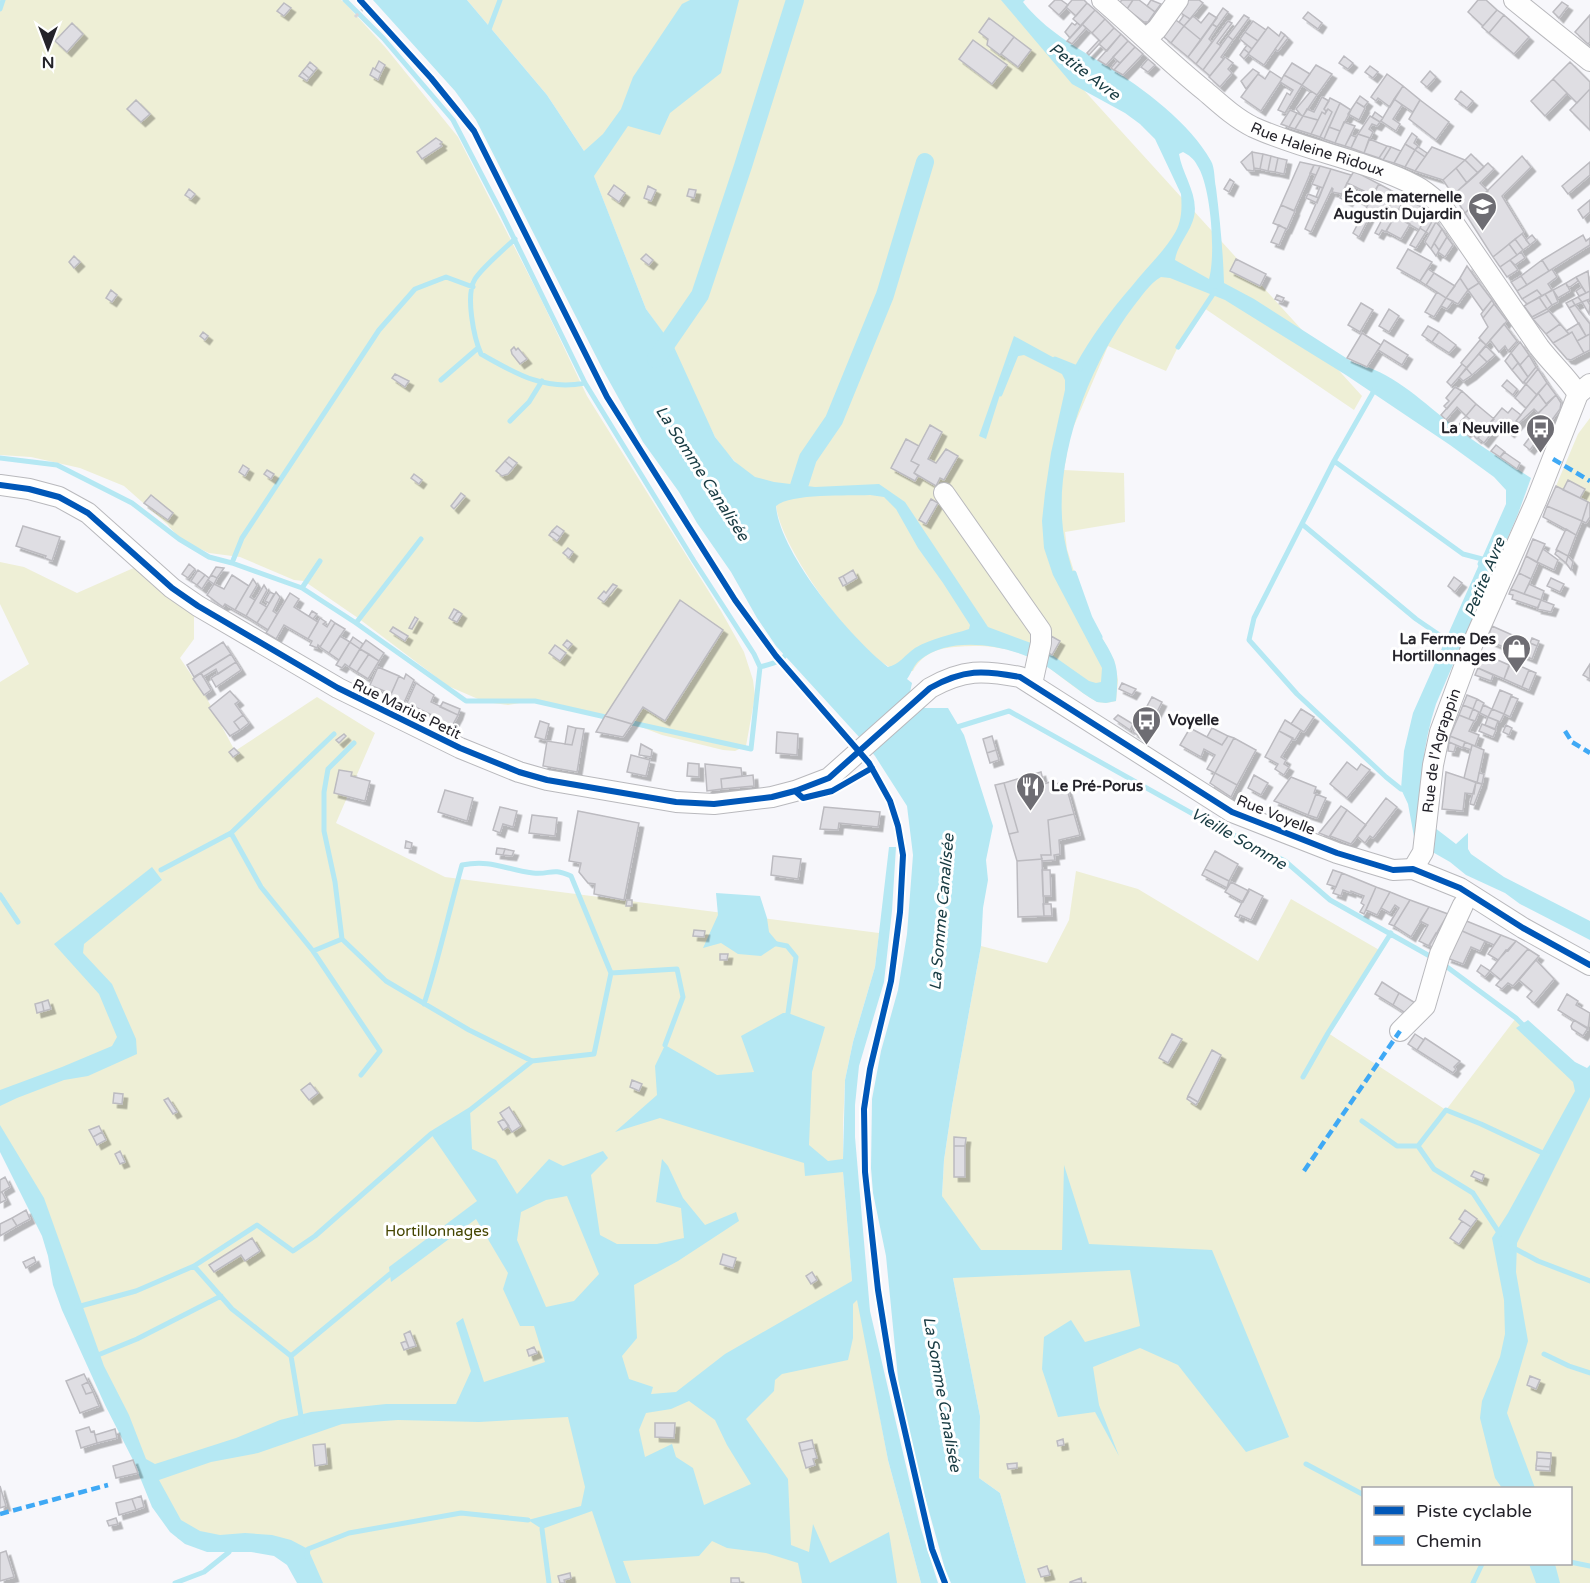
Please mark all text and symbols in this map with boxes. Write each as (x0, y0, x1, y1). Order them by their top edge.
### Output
north arrow (18, 18, 78, 78)
water label: Petite Avre (1045, 39, 1125, 106)
text: N (42, 52, 54, 72)
street label: Rue Haleine Ridoux (1248, 118, 1387, 180)
place label: École maternelle Augustin Dujardin (1333, 187, 1463, 224)
school or university icon: École maternelle Augustin Dujardin (1467, 190, 1499, 232)
water label: La Somme Canalisée (651, 402, 754, 546)
bus stop icon: La Neuville (1524, 412, 1556, 454)
place label: La Neuville (1441, 419, 1520, 437)
water label: Petite Avre (1460, 534, 1510, 620)
place label: La Ferme Des Hortillonnages (1392, 630, 1496, 666)
shop icon: La Ferme Des Hortillonnages (1501, 632, 1533, 674)
street label: Rue Marius Petit (350, 675, 464, 743)
street label: Rue de l'Agrappin (1419, 686, 1464, 814)
bus stop icon: Voyelle (1131, 704, 1163, 746)
place label: Voyelle (1168, 711, 1220, 730)
restaurant icon: Le Pré-Porus (1014, 770, 1046, 812)
place label: Le Pré-Porus (1051, 777, 1143, 795)
street label: Rue Voyelle (1234, 791, 1318, 839)
water label: Vieille Somme (1187, 803, 1291, 875)
water label: La Somme Canalisée (925, 832, 959, 991)
park label: Hortillonnages (385, 1222, 489, 1240)
water label: La Somme Canalisée (919, 1315, 966, 1474)
legend (1362, 1487, 1572, 1565)
text: Piste cyclable (1416, 1500, 1532, 1522)
text: Chemin (1416, 1530, 1482, 1552)

